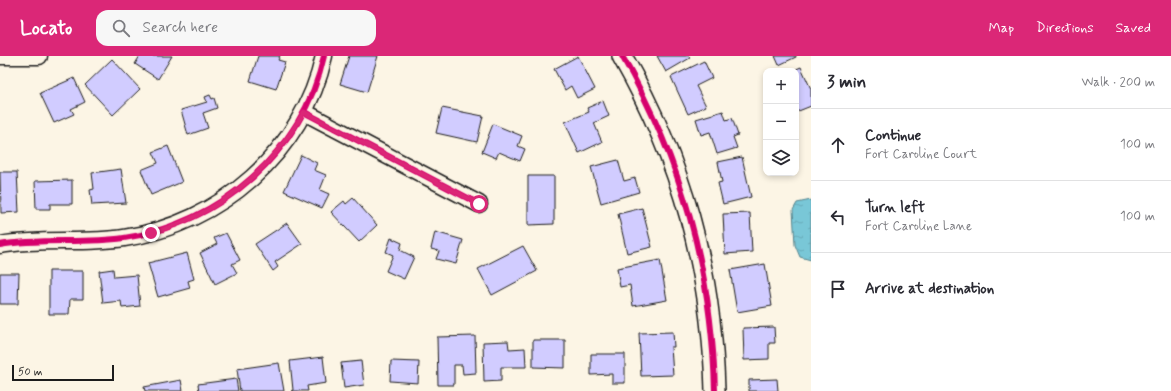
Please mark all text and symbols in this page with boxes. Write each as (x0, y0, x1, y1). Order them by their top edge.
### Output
search box (96, 10, 376, 46)
text: Locato (20, 16, 72, 41)
icon: search (110, 17, 132, 39)
text: Search here (142, 18, 218, 38)
text: Map (988, 19, 1014, 37)
text: Directions (1036, 19, 1094, 37)
text: Saved (1116, 19, 1151, 37)
map controls (763, 68, 799, 176)
button: + (763, 68, 799, 104)
text: 3 min (827, 71, 866, 93)
text: Walk · 200 m (1081, 74, 1155, 91)
button: − (763, 104, 799, 140)
text: Continue (865, 126, 921, 146)
icon: ahead (827, 134, 849, 156)
text: 100 m (1120, 136, 1155, 153)
button: layers (763, 140, 799, 176)
text: Fort Caroline Court (865, 146, 977, 163)
route start (470, 195, 488, 213)
text: Turn left (865, 198, 925, 218)
icon: left (827, 206, 849, 228)
text: 100 m (1120, 208, 1155, 225)
text: Fort Caroline Lane (865, 218, 972, 235)
route end (142, 224, 160, 242)
icon: arrive (827, 278, 849, 300)
text: Arrive at destination (865, 279, 994, 299)
scale bar (12, 363, 114, 382)
text: 50 m (18, 365, 43, 379)

